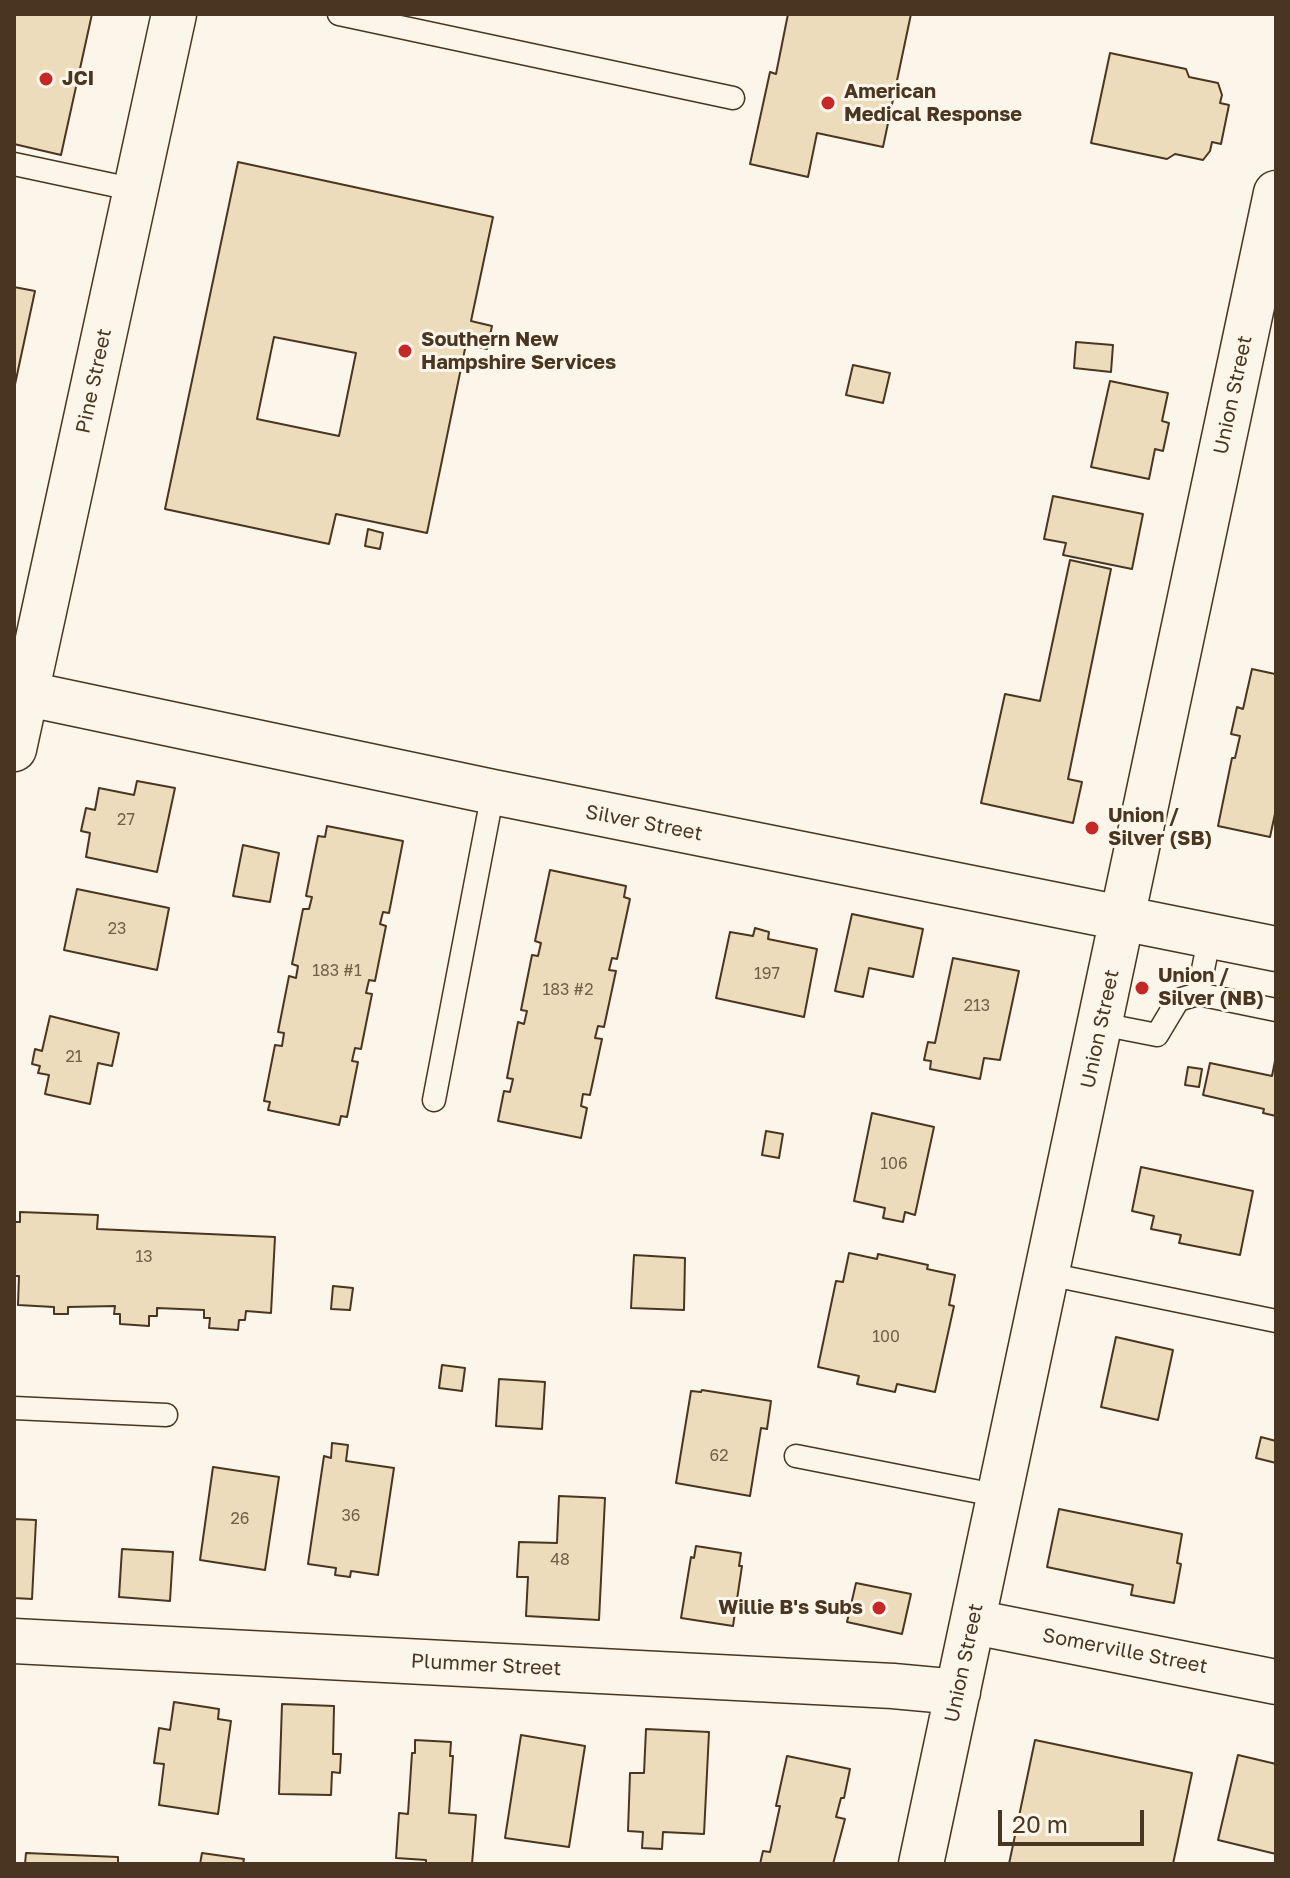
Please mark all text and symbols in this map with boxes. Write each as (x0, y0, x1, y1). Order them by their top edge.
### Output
place label: JCI (62, 67, 94, 91)
marker: JCI (37, 70, 55, 88)
place label: American Medical Response (844, 80, 1022, 127)
marker: American Medical Response (819, 94, 837, 112)
street label: Pine Street (71, 326, 117, 436)
place label: Southern New Hampshire Services (421, 328, 616, 375)
street label: Union Street (1209, 333, 1257, 457)
marker: Southern New Hampshire Services (396, 342, 414, 360)
street label: Silver Street (584, 800, 704, 846)
place label: Union / Silver (SB) (1108, 804, 1212, 851)
house number: 27 (117, 810, 135, 830)
marker: Union / Silver (SB) (1083, 819, 1101, 837)
house number: 23 (108, 919, 126, 939)
house number: 183 #1 (312, 961, 362, 981)
house number: 197 (754, 964, 780, 984)
place label: Union / Silver (NB) (1158, 964, 1264, 1011)
street label: Union Street (1076, 967, 1124, 1091)
marker: Union / Silver (NB) (1133, 979, 1151, 997)
house number: 183 #2 (542, 980, 594, 1000)
house number: 213 (964, 996, 990, 1016)
house number: 21 (65, 1047, 83, 1067)
house number: 106 (880, 1154, 908, 1174)
house number: 13 (135, 1247, 153, 1267)
house number: 100 (872, 1327, 900, 1347)
house number: 62 (710, 1446, 728, 1466)
house number: 36 (341, 1506, 361, 1526)
house number: 26 (231, 1509, 249, 1529)
house number: 48 (550, 1550, 570, 1570)
place label: Willie B's Subs (718, 1596, 863, 1620)
marker: Willie B's Subs (870, 1599, 888, 1617)
street label: Union Street (940, 1601, 988, 1725)
street label: Somerville Street (1041, 1623, 1209, 1679)
street label: Plummer Street (410, 1649, 562, 1681)
scale bar (1002, 1794, 1148, 1844)
text: 20 m (1012, 1809, 1068, 1838)

